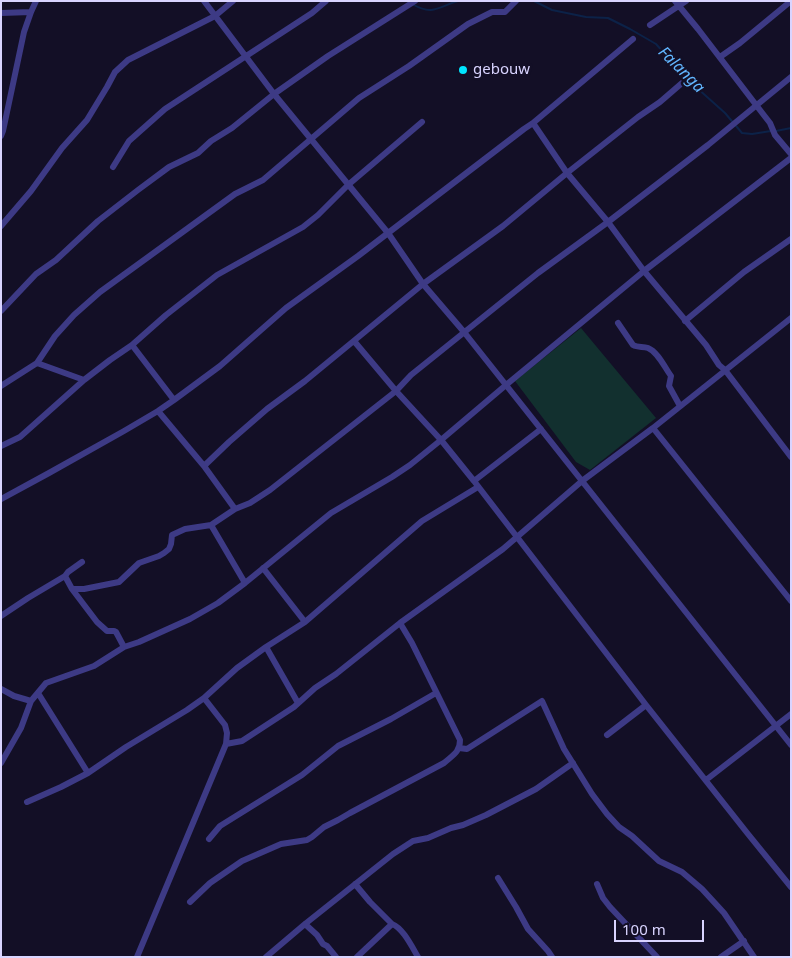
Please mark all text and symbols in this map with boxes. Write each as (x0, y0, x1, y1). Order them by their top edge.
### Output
water label: Falanga (654, 43, 708, 97)
place label: gebouw (473, 61, 530, 79)
marker: gebouw (457, 64, 469, 76)
scale bar (617, 910, 707, 942)
text: 100 m (622, 919, 666, 939)

